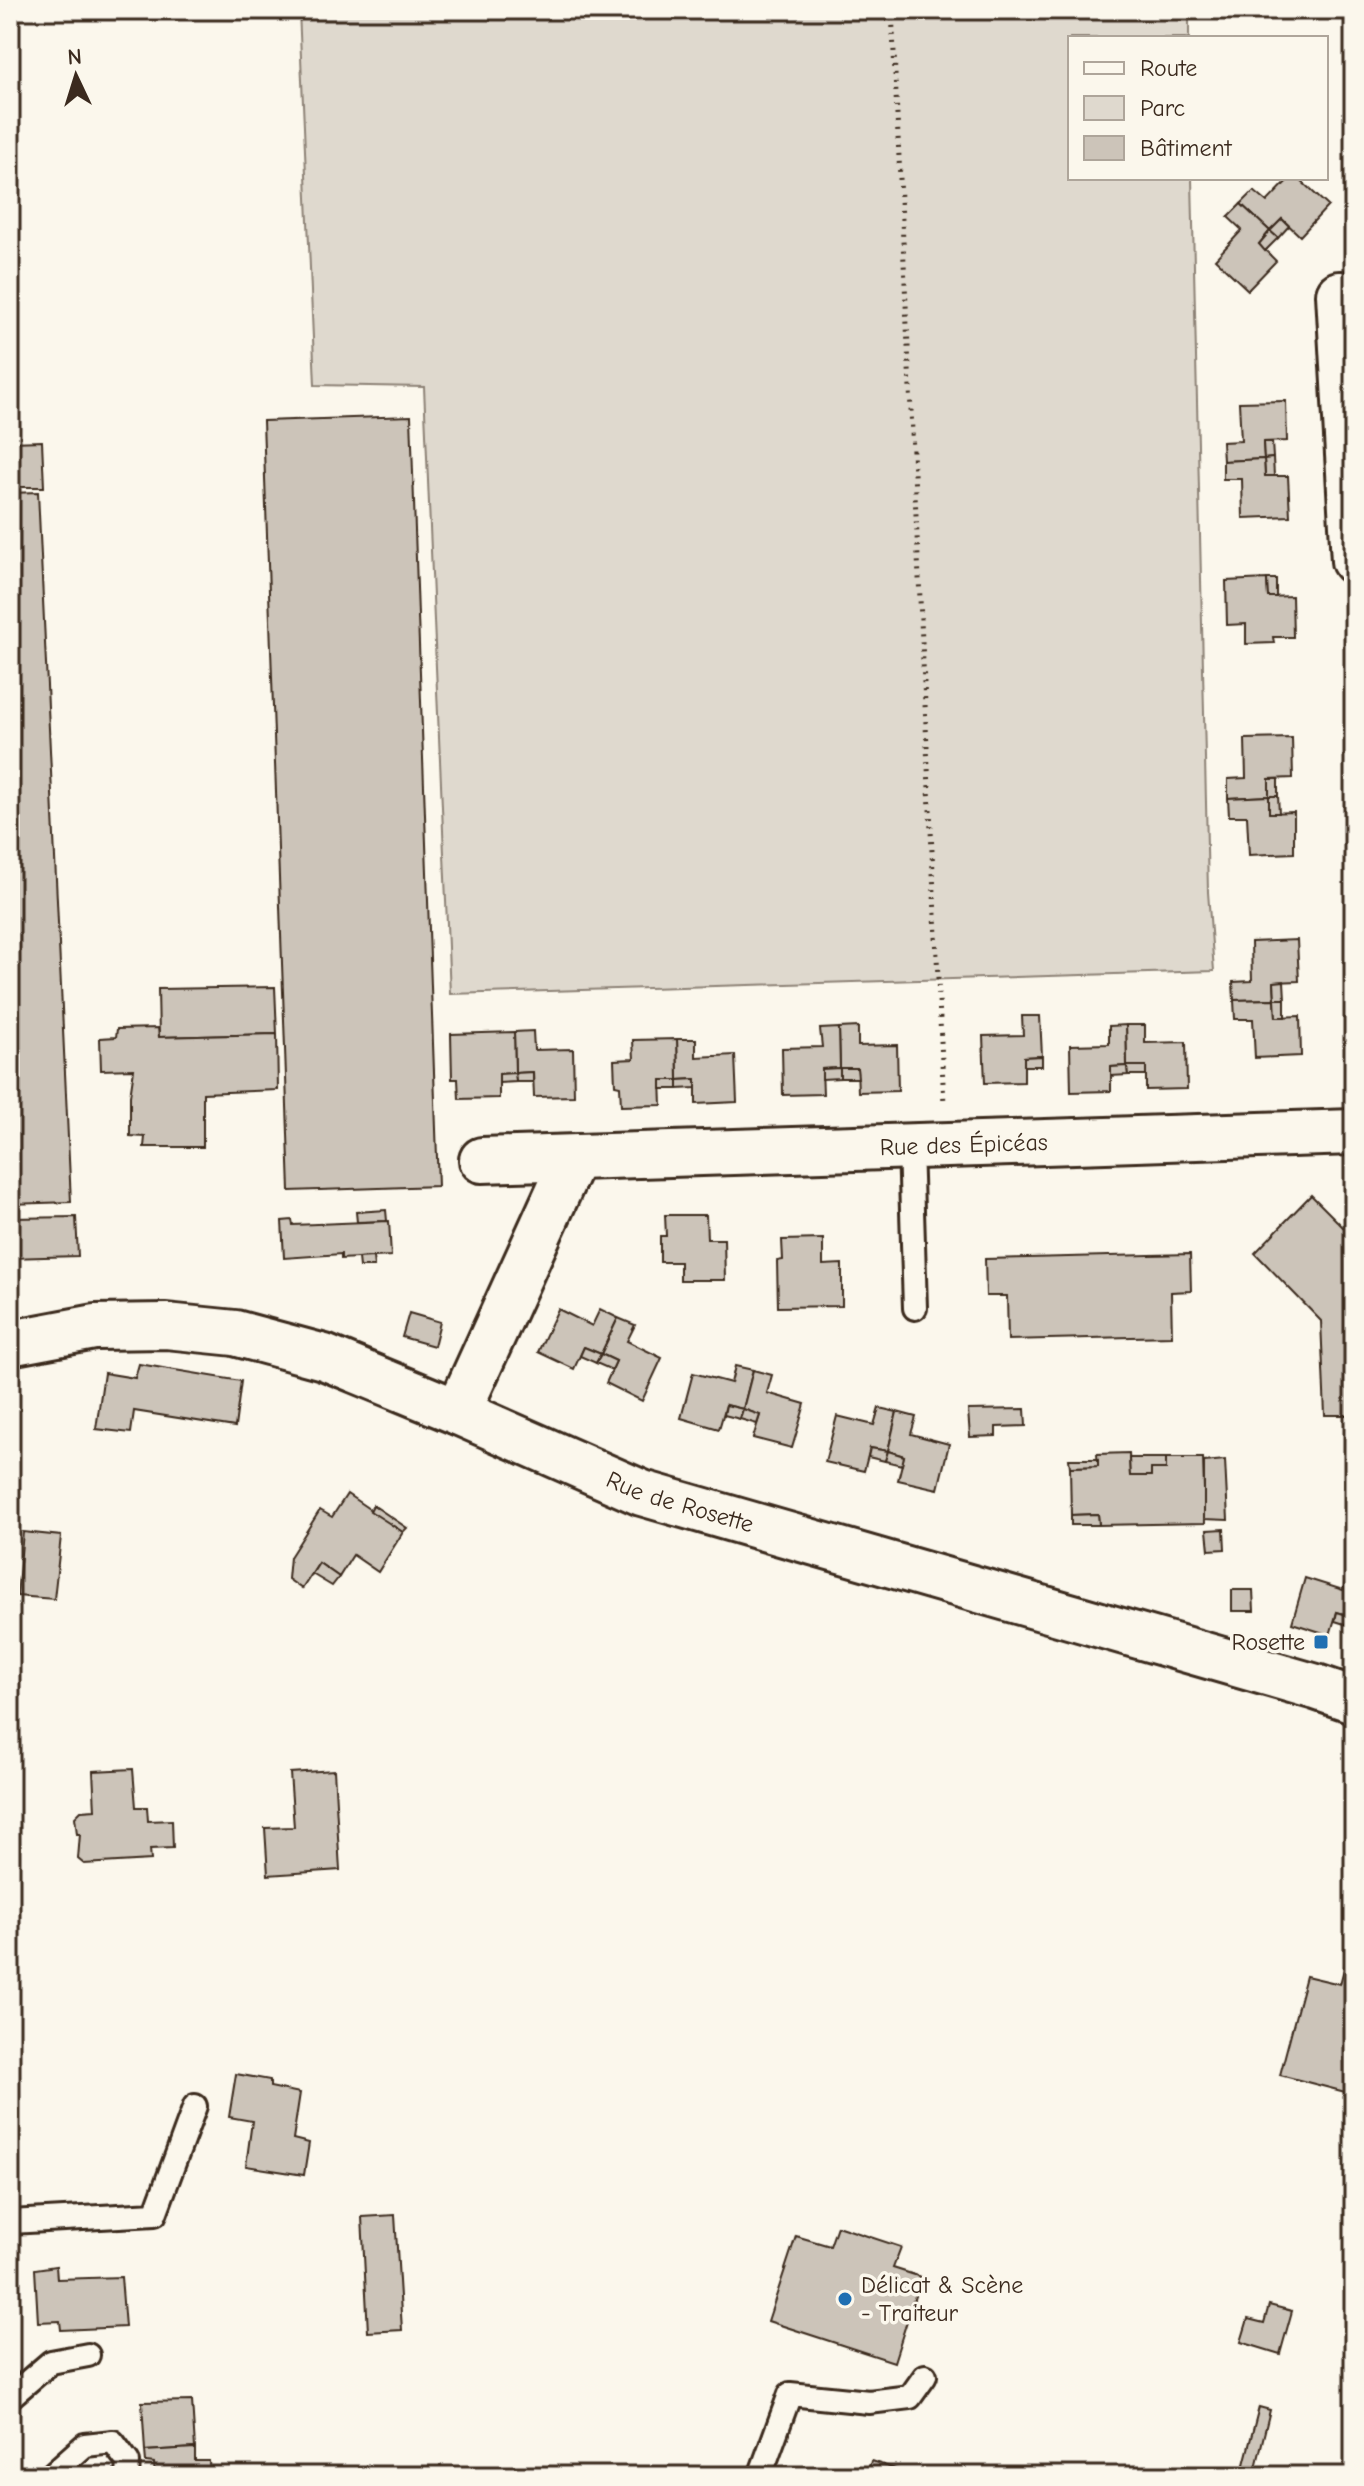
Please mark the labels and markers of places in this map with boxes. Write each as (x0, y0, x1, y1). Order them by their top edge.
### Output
place label: Rosette (1231, 1628, 1305, 1656)
marker: Rosette (1312, 1633, 1330, 1651)
place label: Délicat & Scène - Traiteur (861, 2271, 1023, 2327)
marker: Délicat & Scène - Traiteur (836, 2290, 854, 2308)

